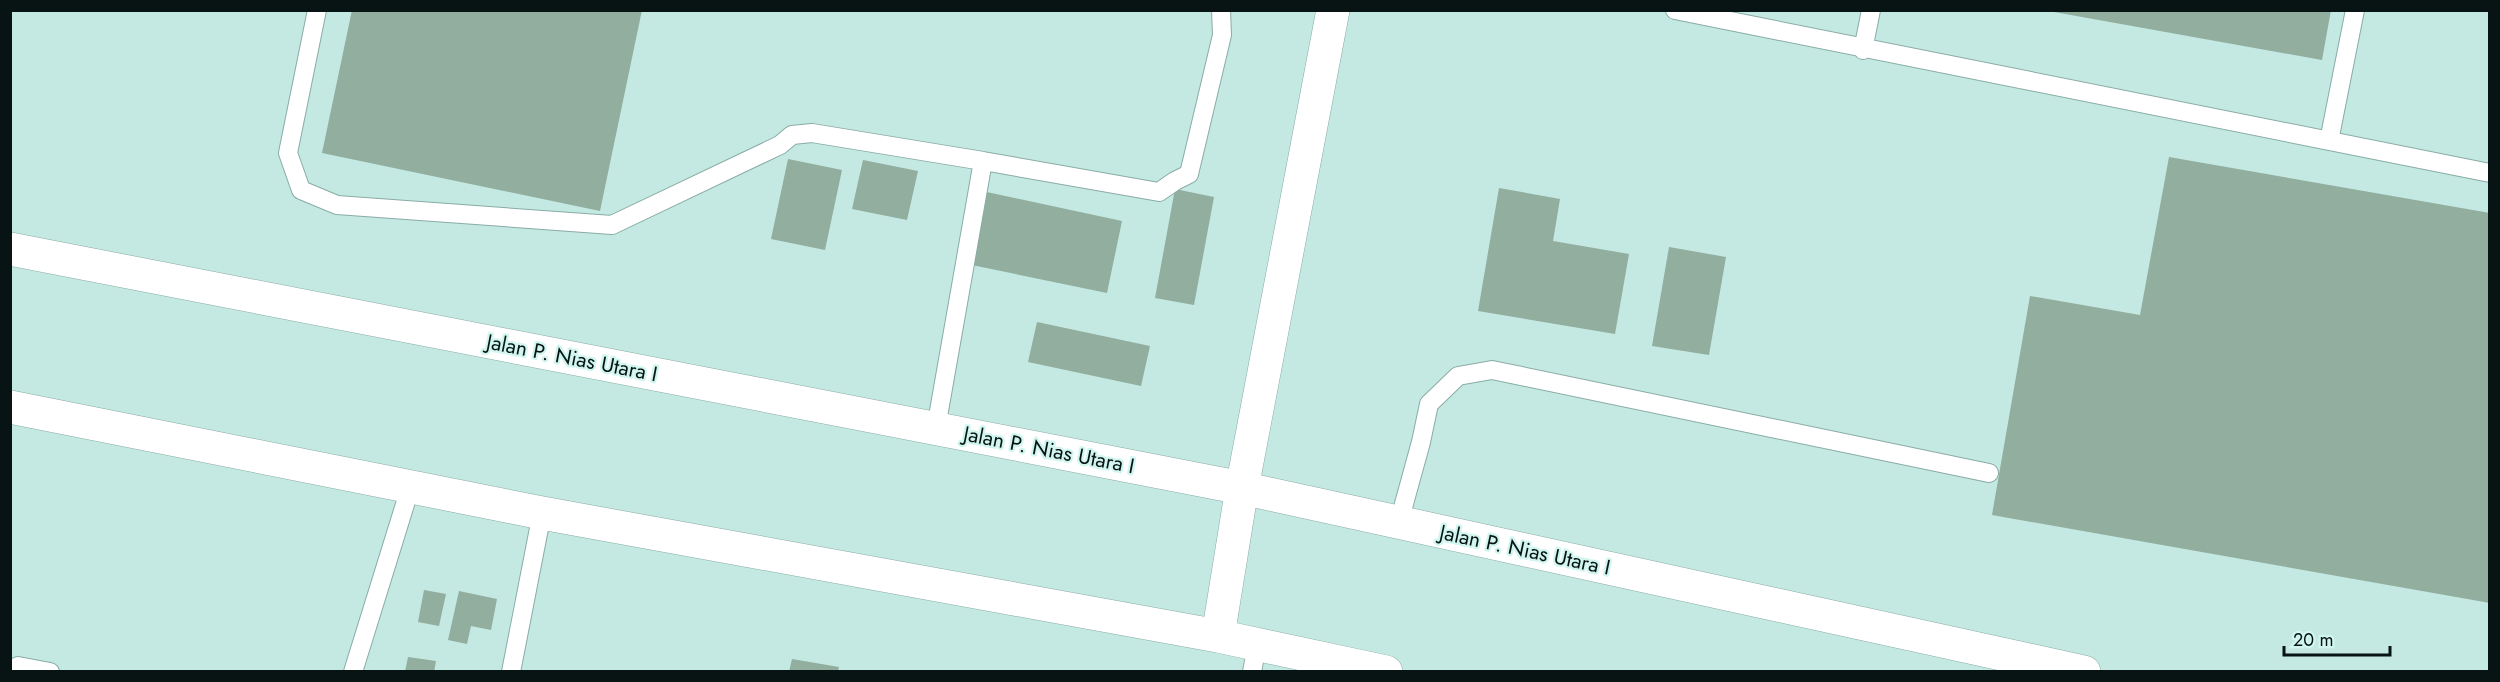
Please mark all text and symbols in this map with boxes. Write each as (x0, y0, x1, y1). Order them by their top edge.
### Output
street label: Jalan P. Nias Utara I (481, 326, 660, 389)
street label: Jalan P. Nias Utara I (958, 418, 1137, 481)
street label: Jalan P. Nias Utara I (1434, 517, 1613, 583)
scale bar (2284, 619, 2390, 657)
text: 20 m (2293, 627, 2333, 653)

